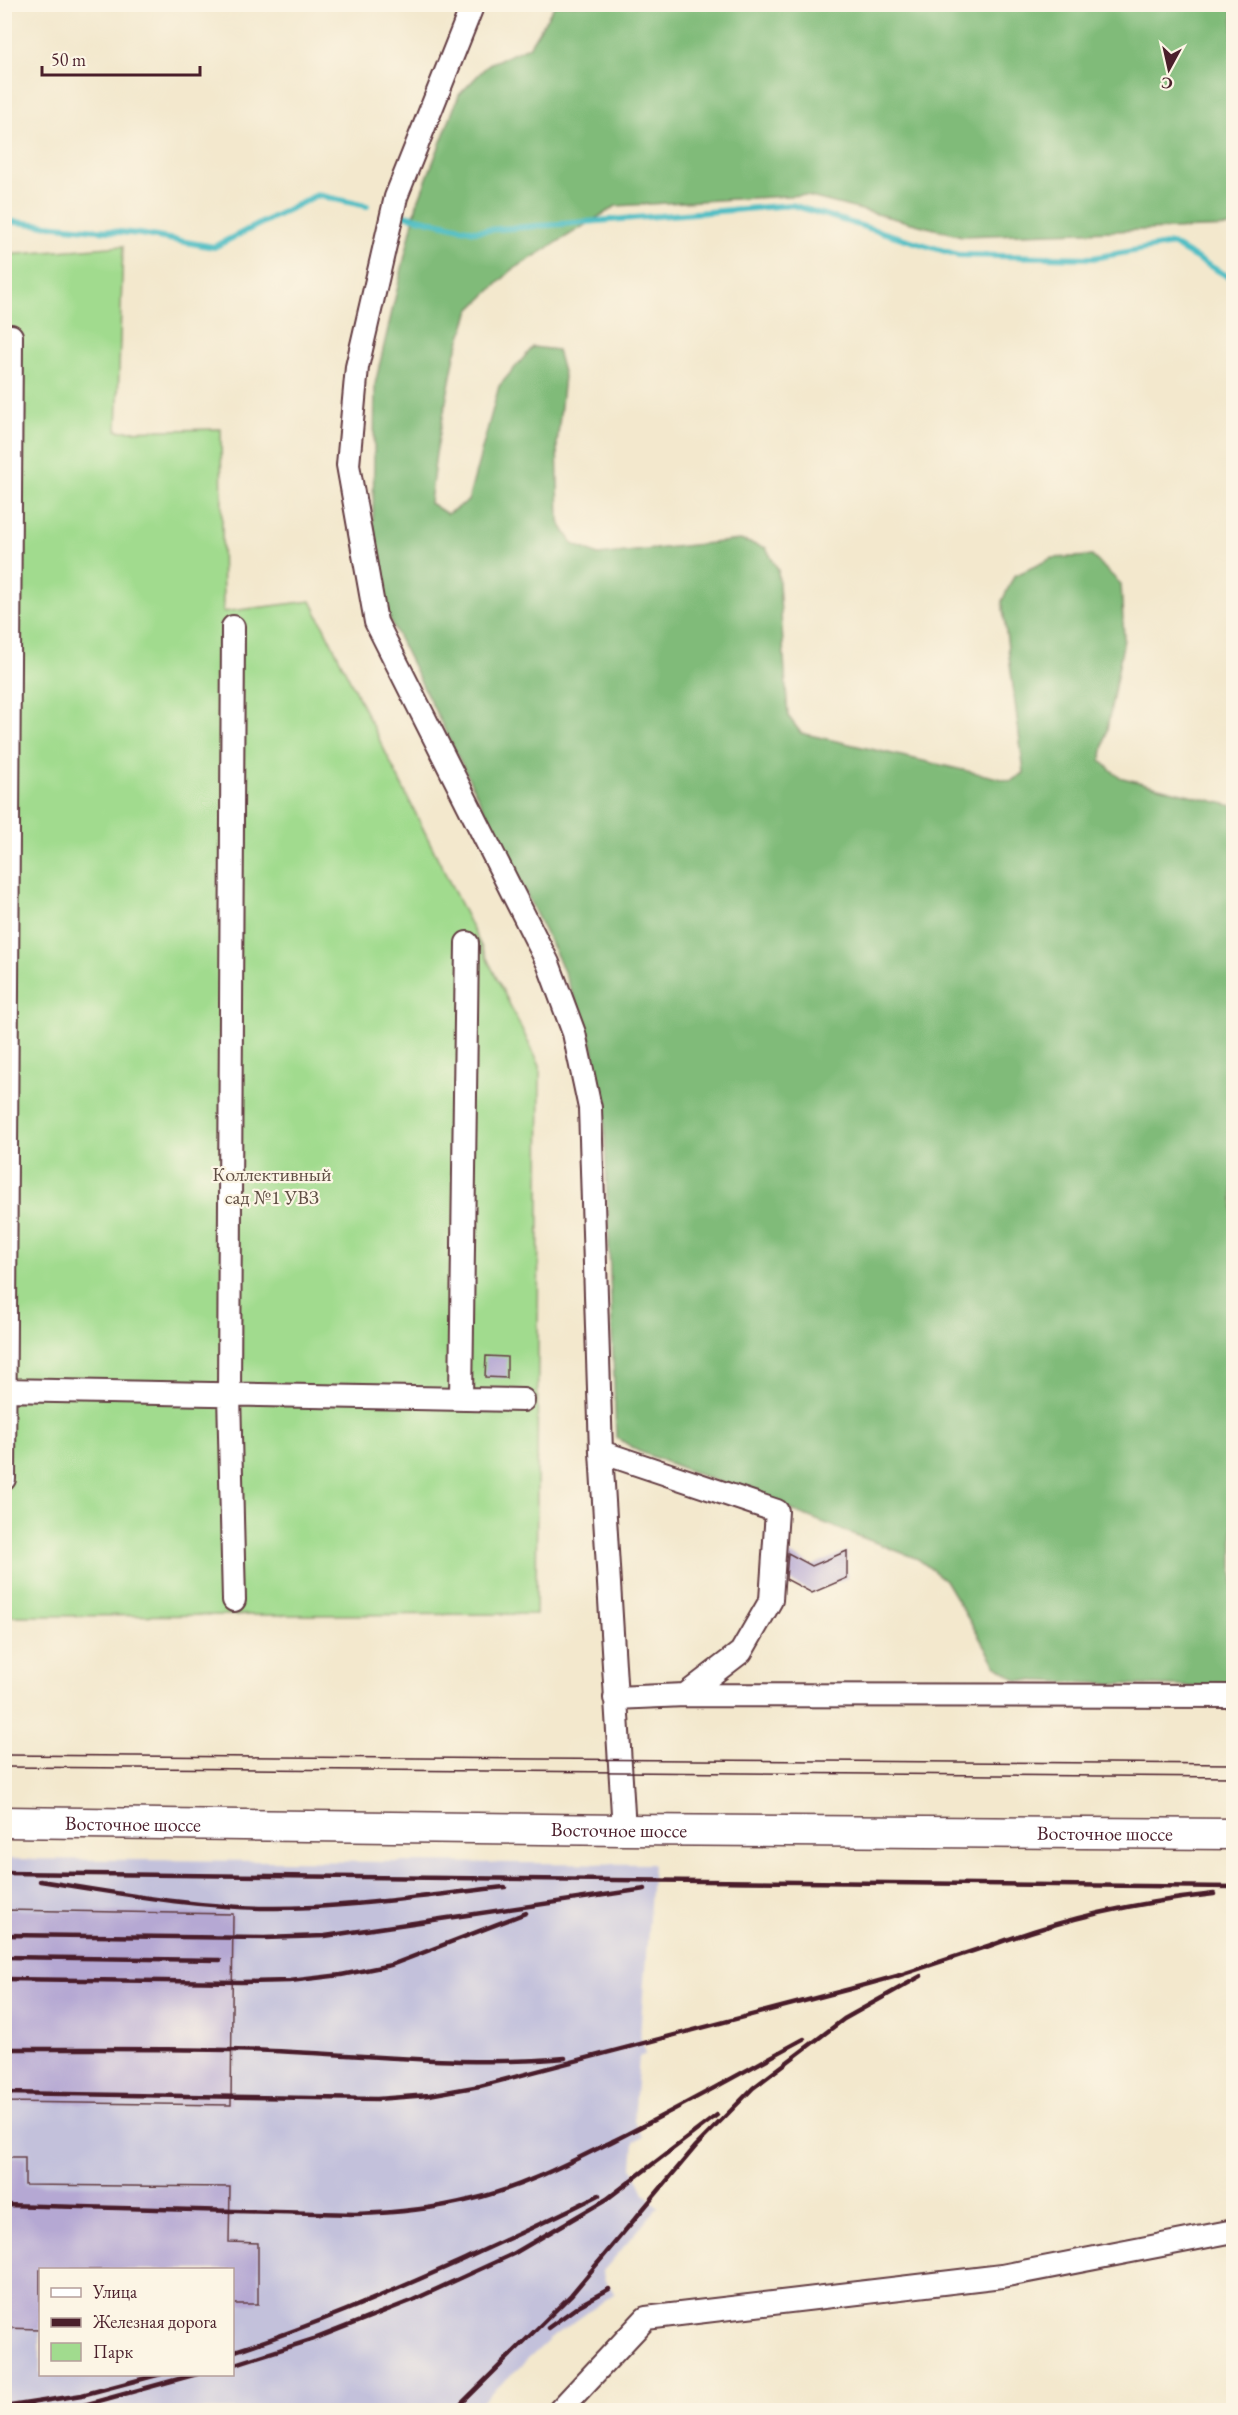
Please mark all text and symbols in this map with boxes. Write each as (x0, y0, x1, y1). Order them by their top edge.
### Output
scale bar (42, 39, 200, 77)
north arrow (1139, 39, 1199, 99)
text: 50 m (51, 48, 86, 71)
text: С (1160, 72, 1174, 95)
park label: Коллективный сад №1 УВЗ (212, 1161, 332, 1210)
street label: Восточное шоссе (65, 1810, 201, 1838)
street label: Восточное шоссе (551, 1816, 687, 1843)
street label: Восточное шоссе (1037, 1820, 1173, 1847)
legend (39, 2268, 234, 2376)
text: Улица (92, 2280, 138, 2303)
text: Железная дорога (92, 2310, 218, 2333)
text: Парк (93, 2340, 133, 2363)

